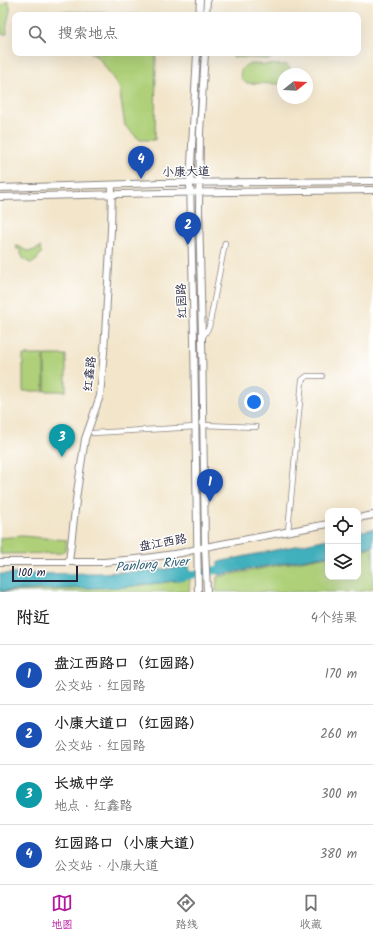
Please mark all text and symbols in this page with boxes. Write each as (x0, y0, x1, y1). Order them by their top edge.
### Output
search box (12, 12, 361, 56)
text: 搜索地点 (58, 22, 118, 46)
icon: search (26, 23, 48, 45)
north arrow (277, 68, 313, 104)
pin: 4 (128, 146, 154, 179)
street label: 小康大道 (162, 162, 210, 182)
pin: 2 (175, 212, 201, 245)
street label: 红园路 (172, 283, 192, 319)
street label: 红鑫路 (79, 355, 101, 393)
your location (244, 392, 264, 412)
pin: 3 (49, 424, 75, 457)
pin: 1 (197, 469, 223, 502)
map controls (325, 508, 361, 580)
button: locate (325, 508, 361, 544)
street label: 盘江西路 (138, 529, 188, 557)
button: layers (325, 544, 361, 580)
water label: Panlong River (114, 551, 192, 579)
scale bar (12, 564, 78, 583)
text: 100 m (18, 564, 46, 582)
text: 附近 (16, 605, 50, 632)
text: 4个结果 (311, 608, 357, 629)
text: 盘江西路口（红园路） (54, 652, 204, 676)
text: 1 (27, 664, 31, 685)
text: 170 m (325, 664, 357, 685)
text: 公交站 · 红园路 (54, 676, 146, 697)
text: 小康大道口（红园路） (54, 712, 204, 736)
text: 2 (25, 724, 33, 745)
text: 260 m (320, 724, 357, 745)
text: 公交站 · 红园路 (54, 736, 146, 757)
text: 长城中学 (54, 772, 114, 796)
text: 3 (25, 784, 33, 805)
text: 300 m (321, 784, 357, 805)
text: 地点 · 红鑫路 (54, 796, 133, 817)
text: 红园路口（小康大道） (54, 832, 204, 856)
text: 4 (25, 844, 33, 865)
text: 380 m (320, 844, 357, 865)
text: 公交站 · 小康大道 (54, 856, 159, 877)
tab: 地图 (51, 892, 73, 934)
tab: 路线 (175, 892, 197, 934)
tab: 收藏 (300, 892, 322, 934)

